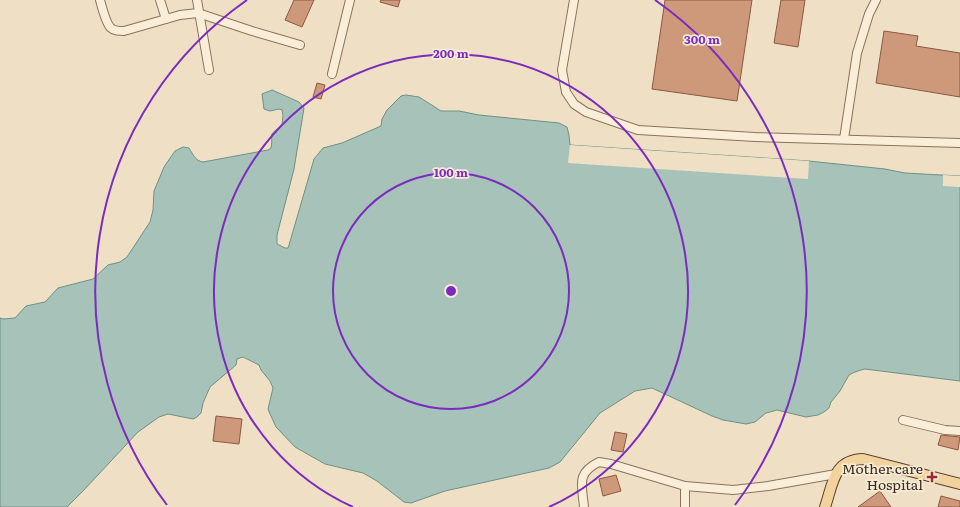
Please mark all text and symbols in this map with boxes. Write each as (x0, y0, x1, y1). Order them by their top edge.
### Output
text: 300 m (684, 30, 720, 48)
text: 200 m (433, 44, 469, 62)
text: 100 m (434, 163, 468, 181)
centre of rings (444, 284, 458, 298)
place label: Mother care Hospital (842, 458, 923, 494)
marker: Mother care Hospital (926, 471, 938, 483)

